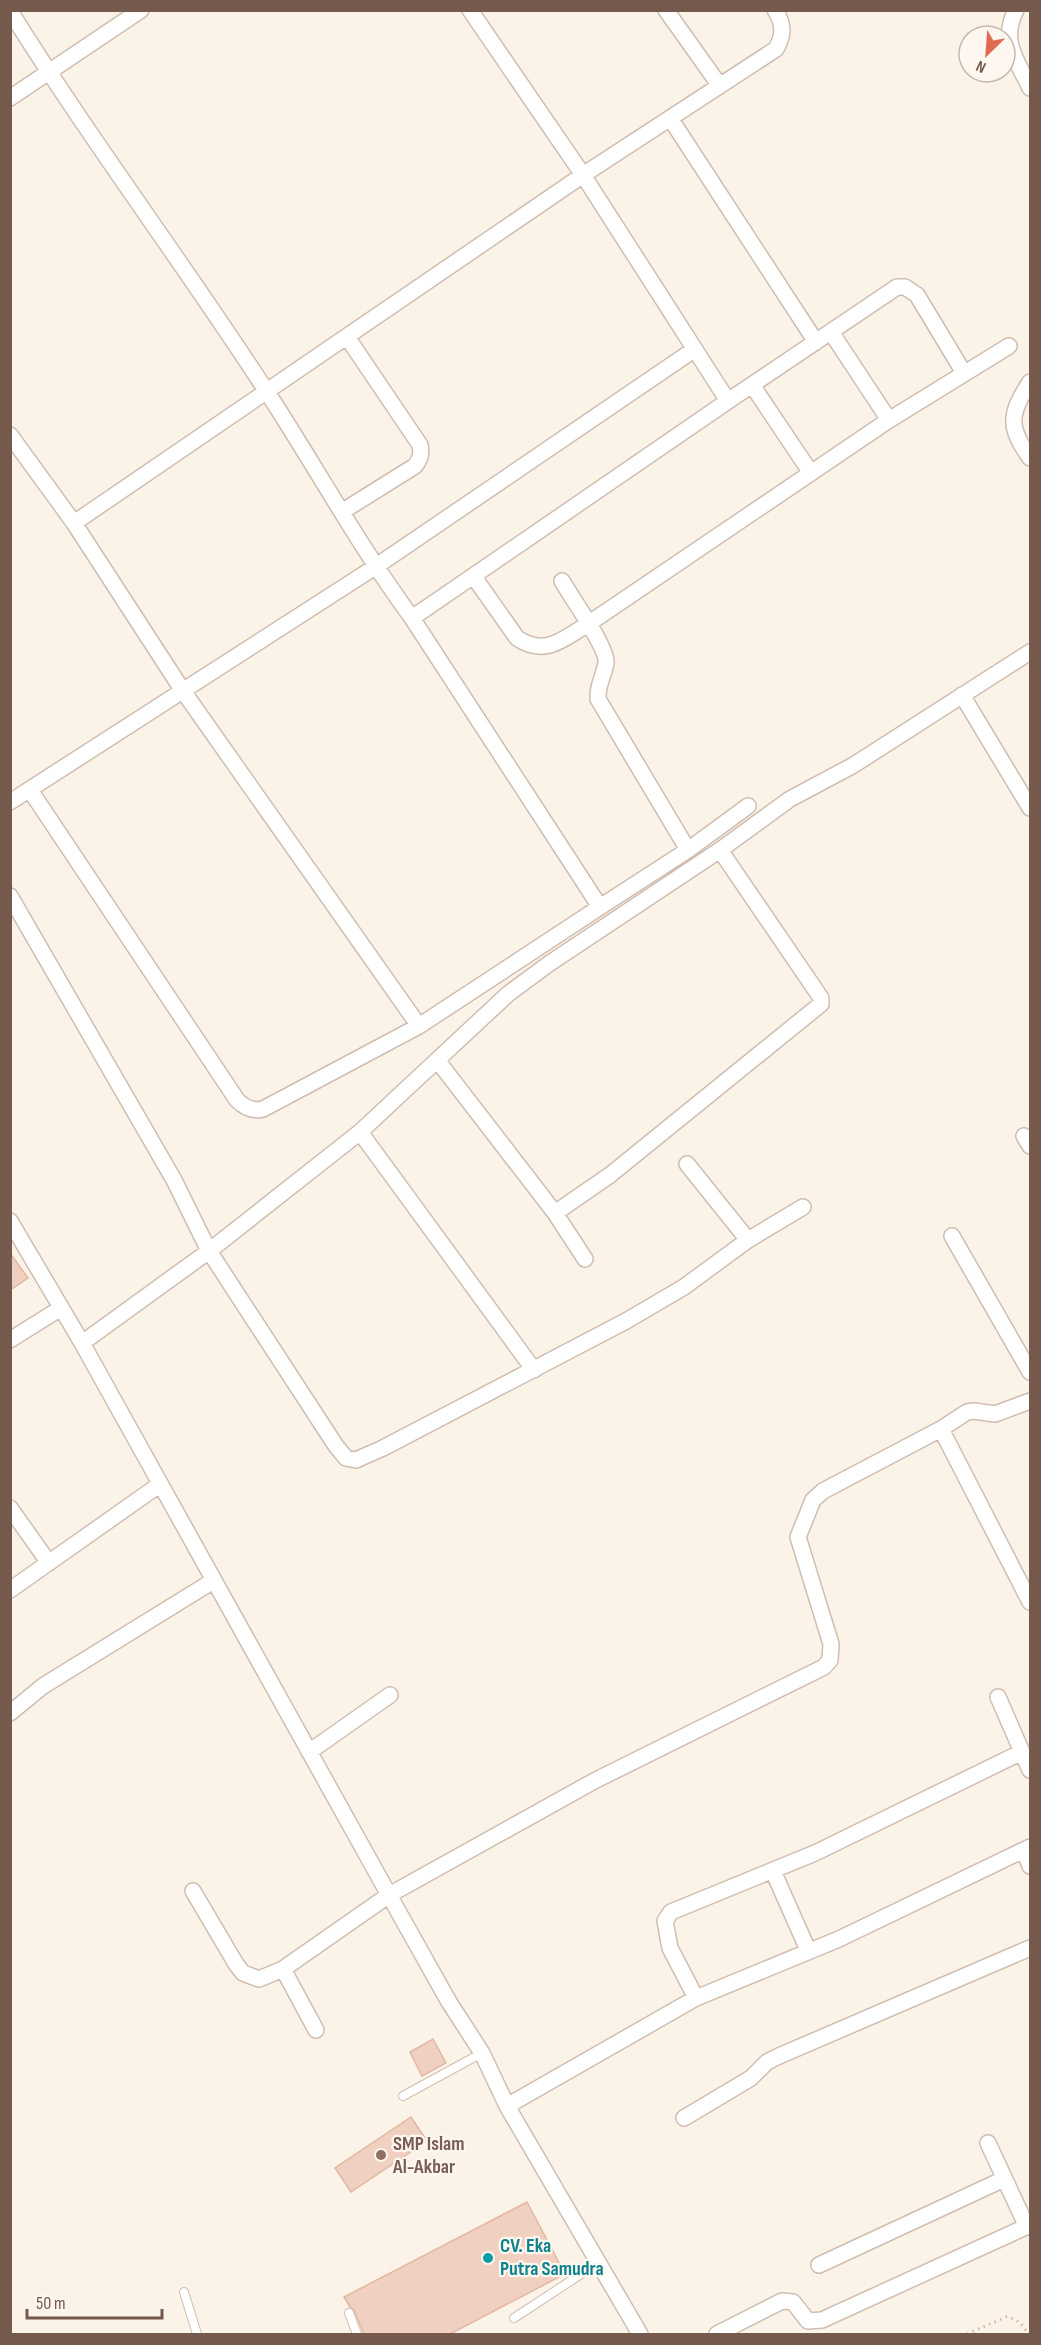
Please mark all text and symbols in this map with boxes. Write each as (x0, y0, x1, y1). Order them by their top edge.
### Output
north arrow (957, 24, 1017, 84)
text: N (973, 56, 989, 77)
place label: SMP Islam Al-Akbar (392, 2132, 464, 2179)
marker: SMP Islam Al-Akbar (374, 2148, 388, 2162)
place label: CV. Eka Putra Samudra (500, 2234, 604, 2281)
marker: CV. Eka Putra Samudra (481, 2251, 495, 2265)
scale bar (27, 2282, 162, 2320)
text: 50 m (36, 2293, 66, 2314)

